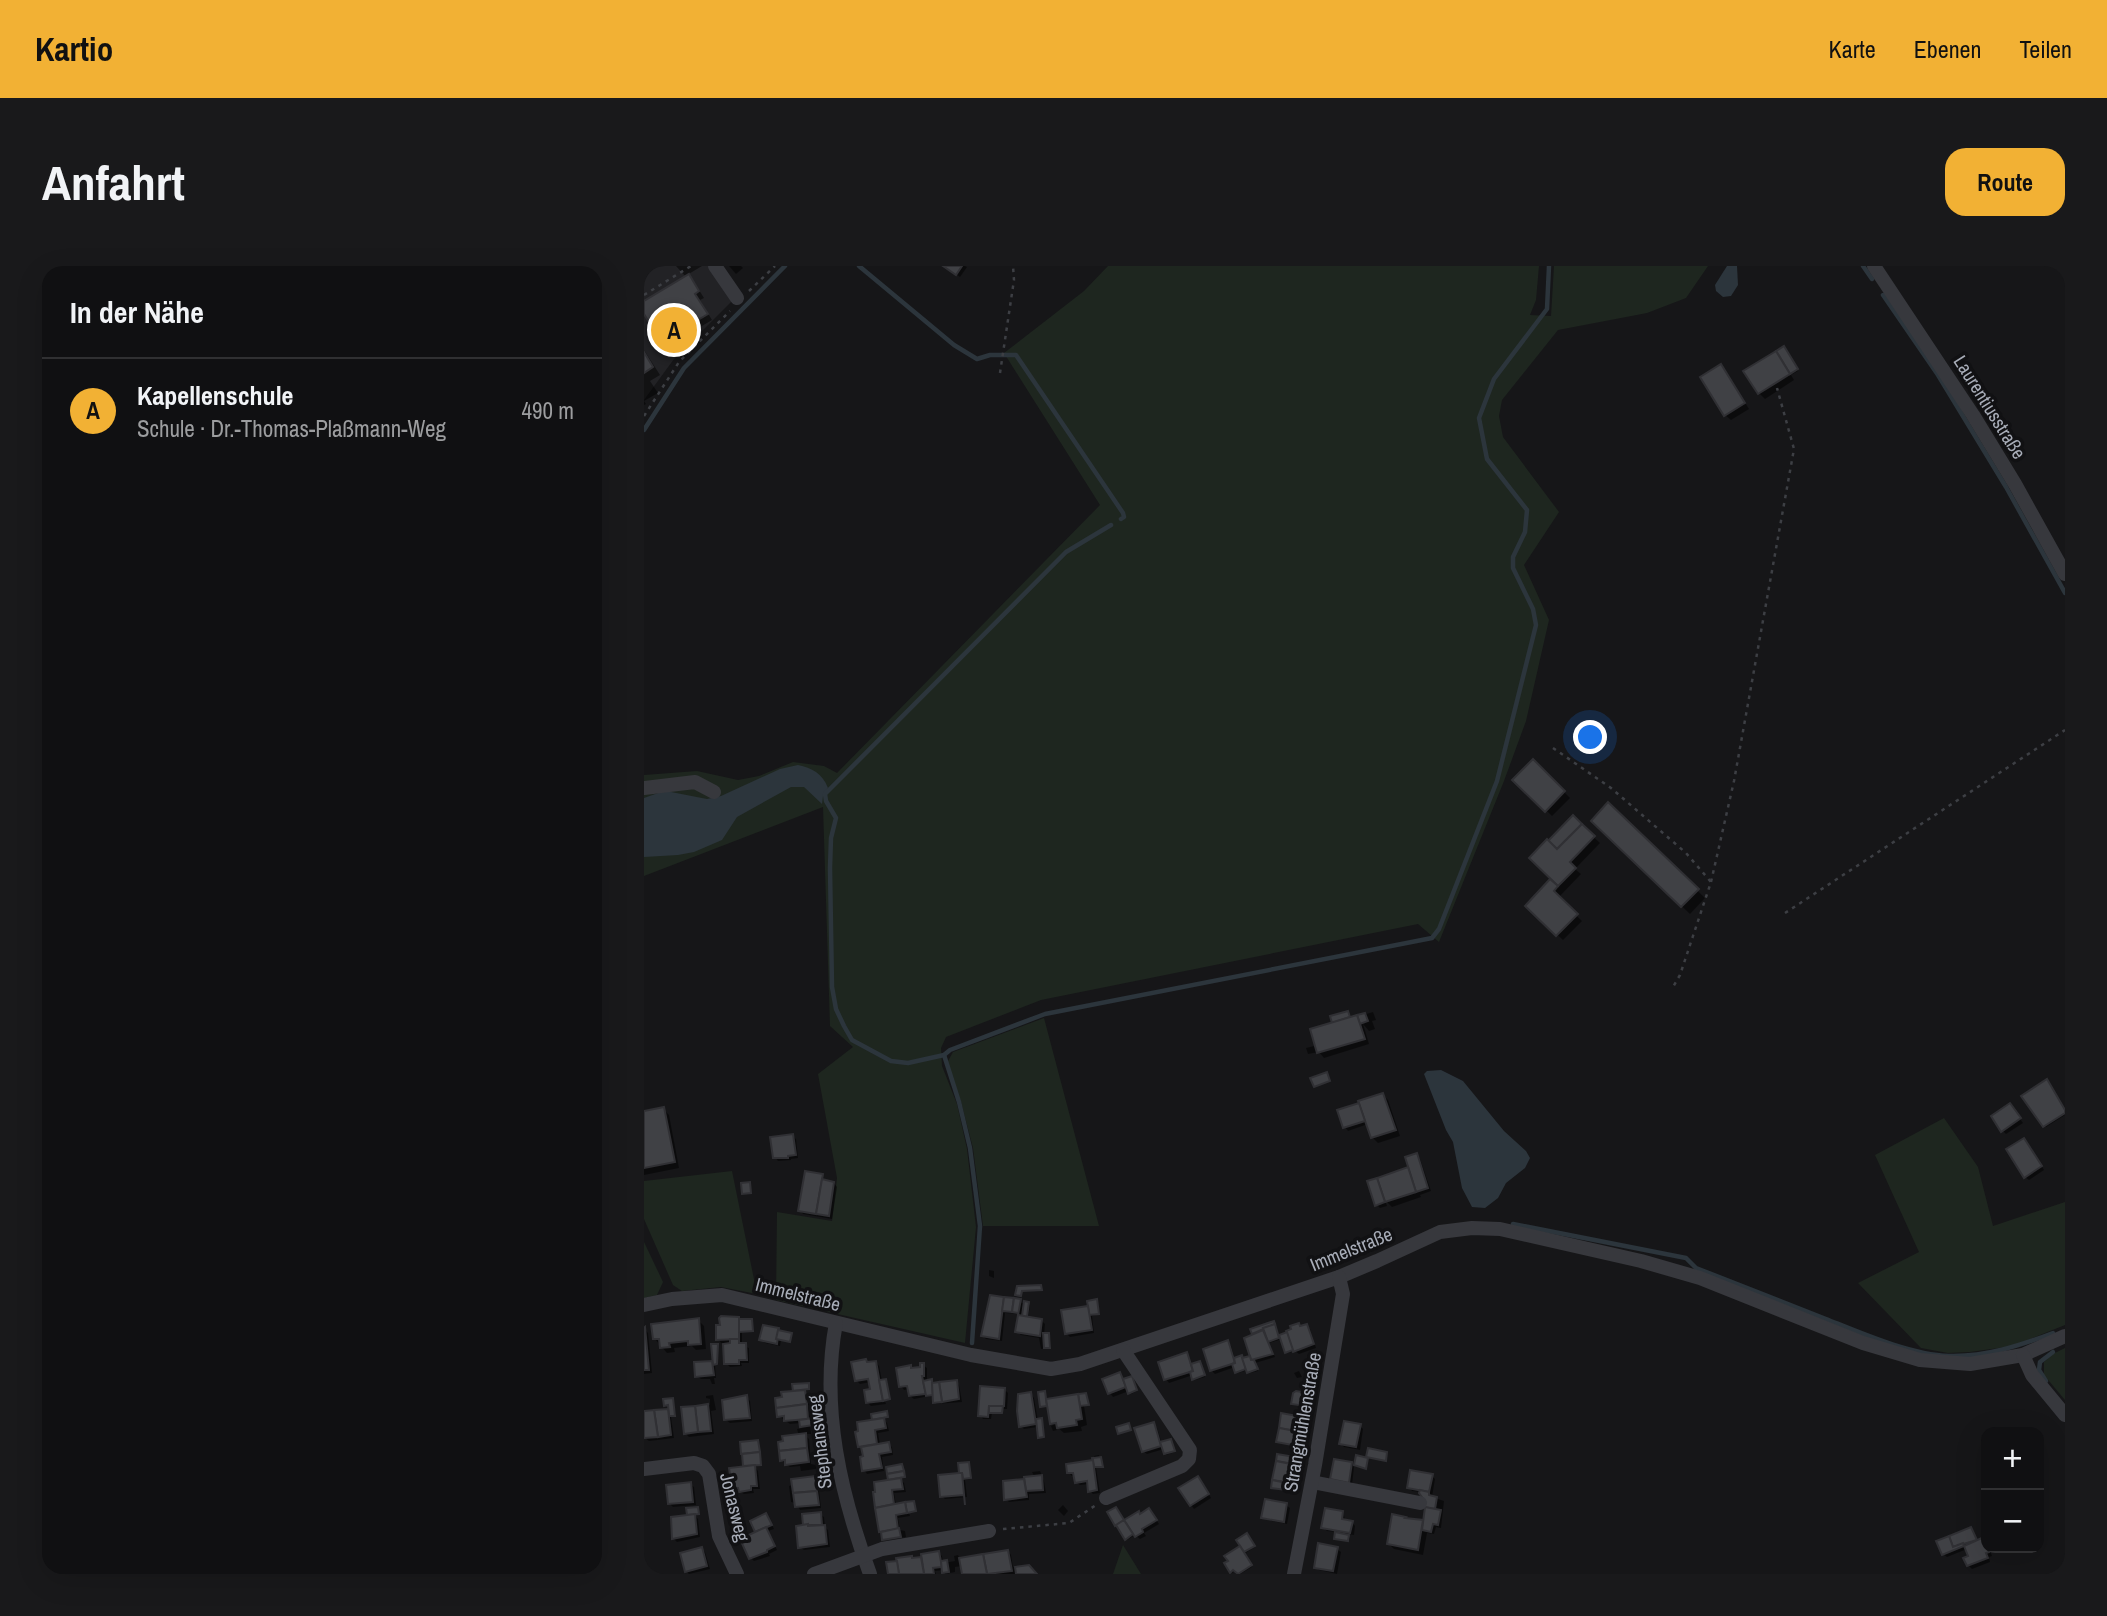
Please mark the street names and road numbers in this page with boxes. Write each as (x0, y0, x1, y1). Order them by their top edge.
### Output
street label: Laurentiusstraße (1948, 350, 2032, 464)
street label: Immelstraße (1306, 1221, 1396, 1277)
street label: Immelstraße (753, 1271, 843, 1317)
street label: Strangmühlenstraße (1277, 1350, 1327, 1494)
street label: Stephansweg (800, 1393, 838, 1490)
street label: Jonasweg (714, 1470, 756, 1544)

